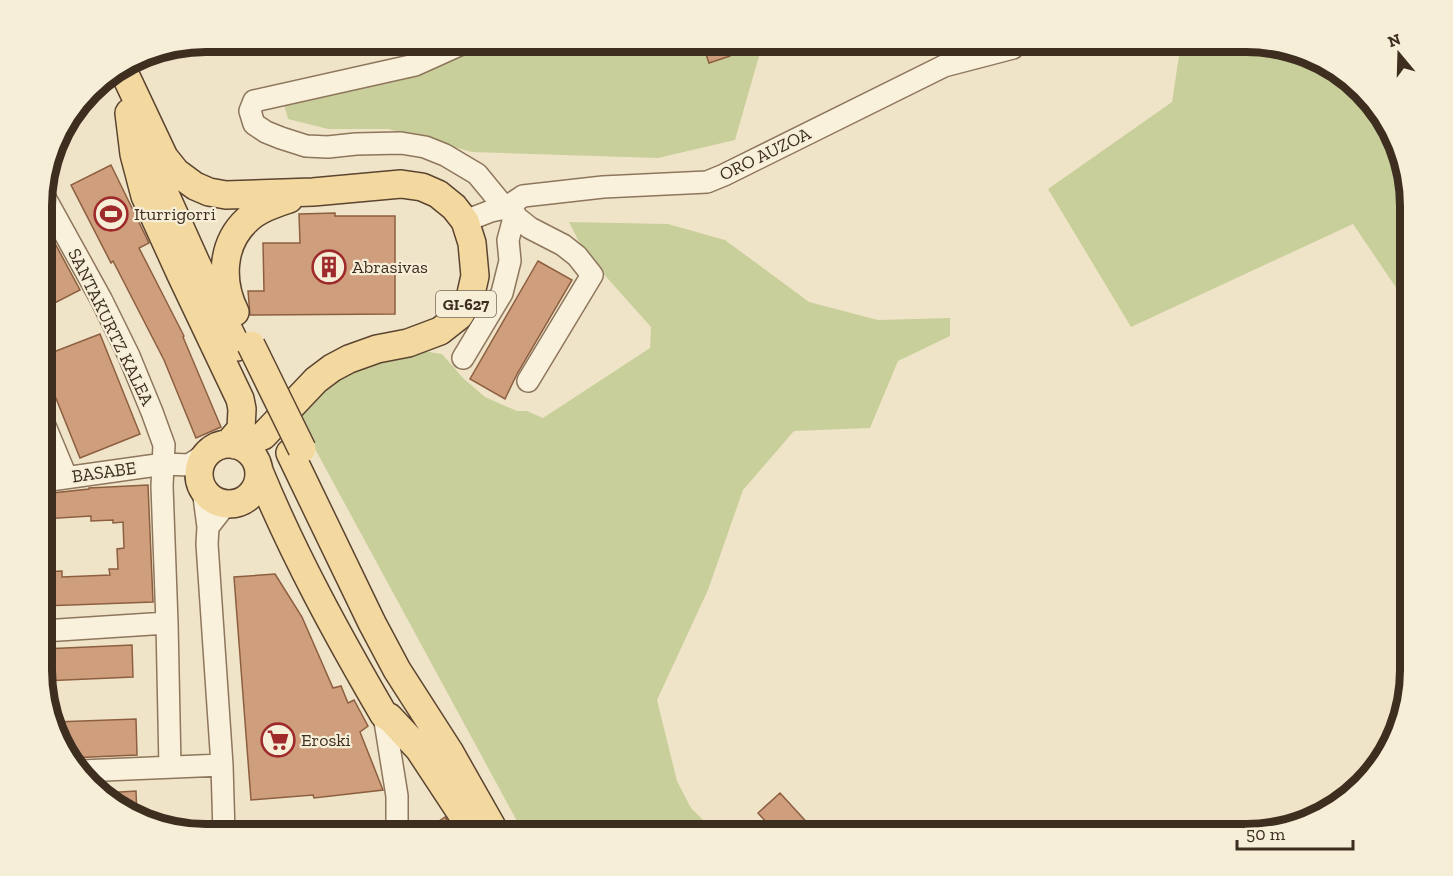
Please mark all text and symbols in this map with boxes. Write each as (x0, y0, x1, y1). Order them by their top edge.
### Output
north arrow (1369, 24, 1429, 84)
text: N (1385, 29, 1403, 51)
street label: ORO AUZOA (716, 122, 815, 186)
sports icon: Iturrigorri (93, 196, 129, 232)
place label: Iturrigorri (134, 203, 216, 225)
street label: SANTAKURTZ KALEA (63, 245, 159, 410)
building icon: Abrasivas (311, 249, 347, 285)
place label: Abrasivas (352, 256, 428, 278)
road number: GI-627 (436, 291, 496, 317)
street label: BASABE (71, 457, 137, 487)
supermarket icon: Eroski (260, 722, 296, 758)
place label: Eroski (301, 729, 351, 751)
scale bar (1237, 813, 1352, 851)
text: 50 m (1246, 823, 1286, 845)

